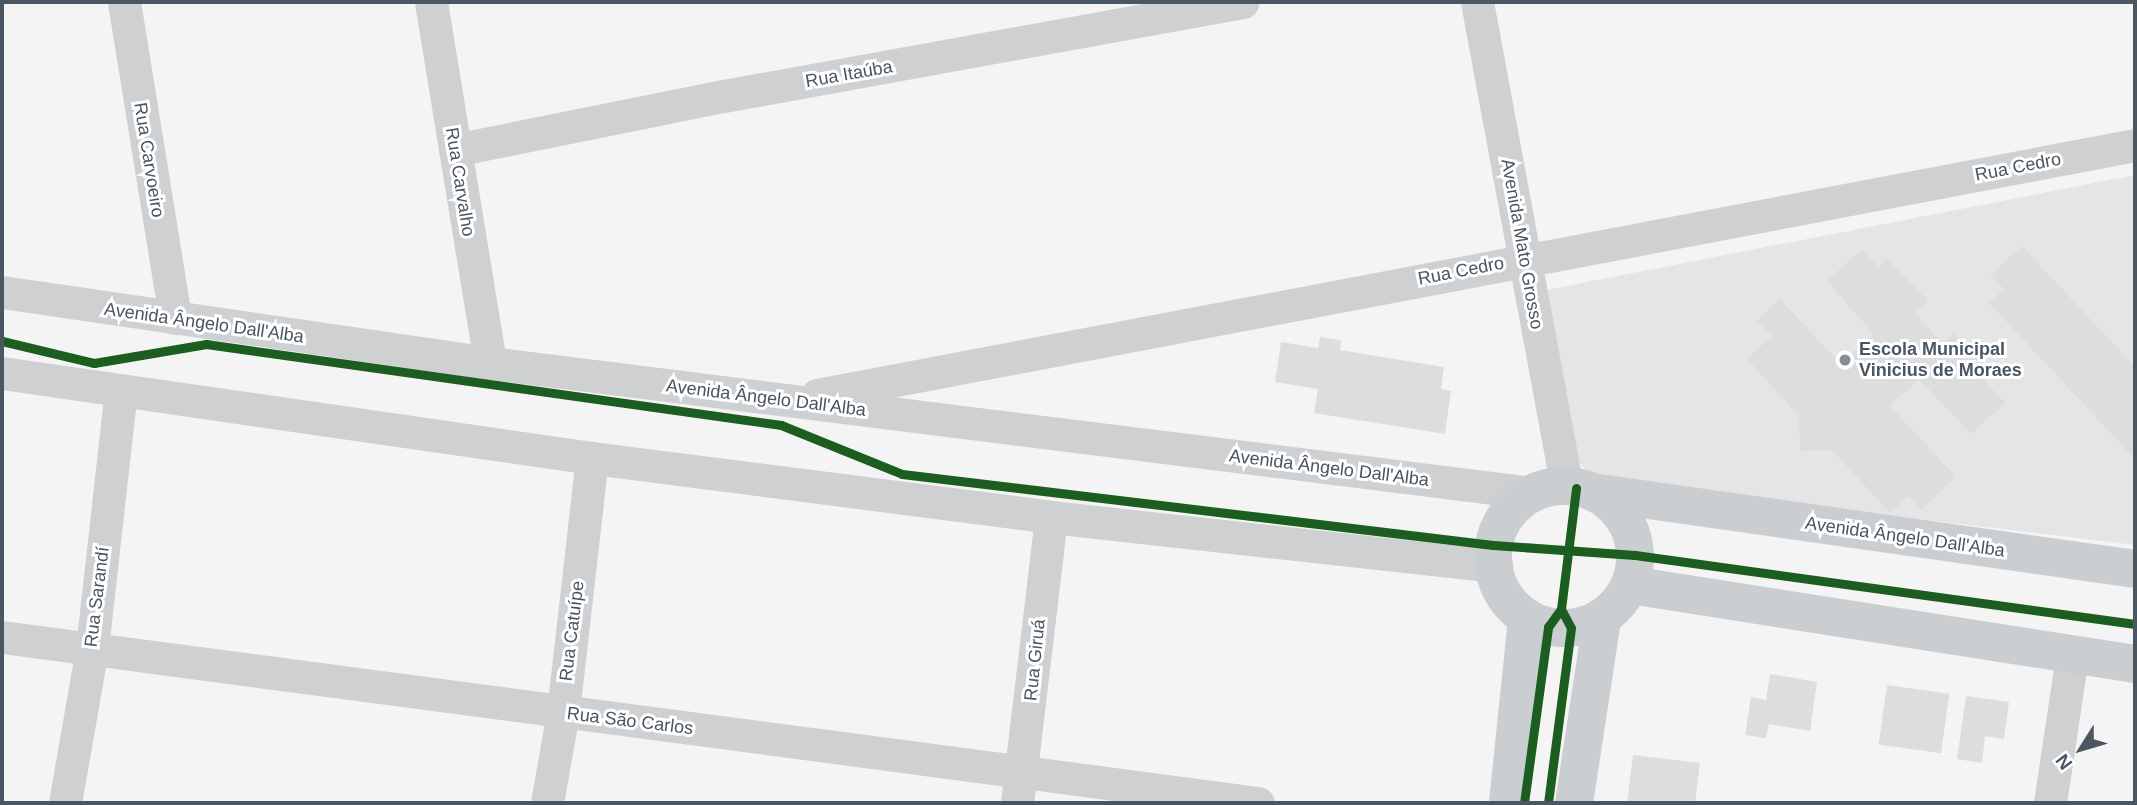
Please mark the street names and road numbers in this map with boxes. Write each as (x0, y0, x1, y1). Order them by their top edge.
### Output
street label: Rua Itaúba (804, 56, 894, 92)
street label: Rua Carvoeiro (129, 101, 169, 219)
street label: Rua Carvalho (441, 126, 479, 238)
street label: Rua Cedro (1973, 148, 2063, 186)
street label: Avenida Mato Grosso (1496, 157, 1548, 331)
street label: Rua Cedro (1416, 252, 1506, 290)
street label: Avenida Ângelo Dall'Alba (103, 298, 305, 348)
street label: Avenida Ângelo Dall'Alba (665, 375, 867, 421)
street label: Avenida Ângelo Dall'Alba (1228, 445, 1430, 491)
street label: Avenida Ângelo Dall'Alba (1804, 512, 2006, 562)
street label: Rua Sarandí (80, 546, 114, 648)
street label: Rua Catuípe (555, 580, 589, 682)
street label: Rua Giruá (1020, 618, 1050, 702)
street label: Rua São Carlos (566, 703, 694, 739)

